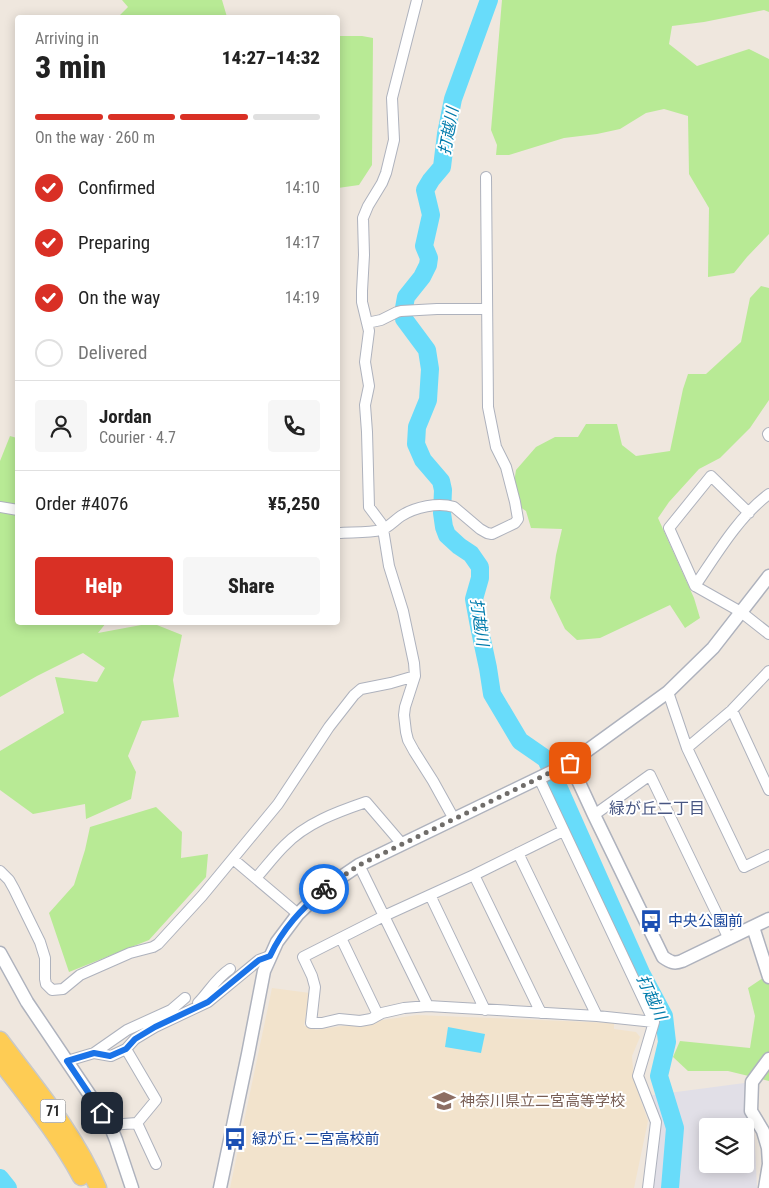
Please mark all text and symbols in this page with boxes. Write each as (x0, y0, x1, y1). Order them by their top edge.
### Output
text: Arriving in (35, 29, 99, 48)
text: 14:27–14:32 (222, 46, 320, 69)
text: 3 min (35, 48, 106, 86)
water label: 打越川 (435, 104, 462, 156)
text: On the way · 260 m (35, 128, 155, 147)
icon: check (35, 174, 63, 202)
text: Confirmed (78, 176, 155, 199)
text: 14:10 (285, 178, 320, 197)
icon: check (35, 229, 63, 257)
text: Preparing (78, 231, 150, 254)
text: 14:17 (285, 233, 320, 252)
icon: check (35, 284, 63, 312)
text: On the way (78, 286, 160, 309)
text: 14:19 (285, 288, 320, 307)
text: Delivered (78, 341, 147, 364)
button: person (35, 400, 87, 452)
button: phone (268, 400, 320, 452)
text: Jordan (99, 405, 152, 428)
text: Courier · 4.7 (99, 428, 176, 447)
text: Order #4076 (35, 492, 128, 515)
text: ¥5,250 (268, 492, 320, 515)
button: Help (35, 557, 173, 615)
button: Share (183, 557, 320, 615)
water label: 打越川 (467, 597, 493, 649)
pin (549, 742, 591, 784)
icon: bag (556, 749, 584, 777)
district label: 緑が丘二丁目 (609, 799, 705, 818)
courier (299, 864, 349, 914)
icon: bike (310, 875, 338, 903)
bus stop icon: 中央公園前 (638, 908, 664, 934)
place label: 中央公園前 (668, 912, 743, 930)
water label: 打越川 (633, 971, 671, 1025)
school or university icon: 神奈川県立二宮高等学校 (431, 1088, 457, 1114)
pin (81, 1092, 123, 1134)
place label: 神奈川県立二宮高等学校 (460, 1092, 625, 1110)
icon: home (88, 1099, 116, 1127)
road number: 71 (40, 1100, 66, 1122)
map controls (699, 1118, 754, 1173)
button: layers (699, 1118, 754, 1173)
bus stop icon: 緑が丘･二宮高校前 (222, 1126, 248, 1152)
place label: 緑が丘･二宮高校前 (252, 1130, 380, 1148)

